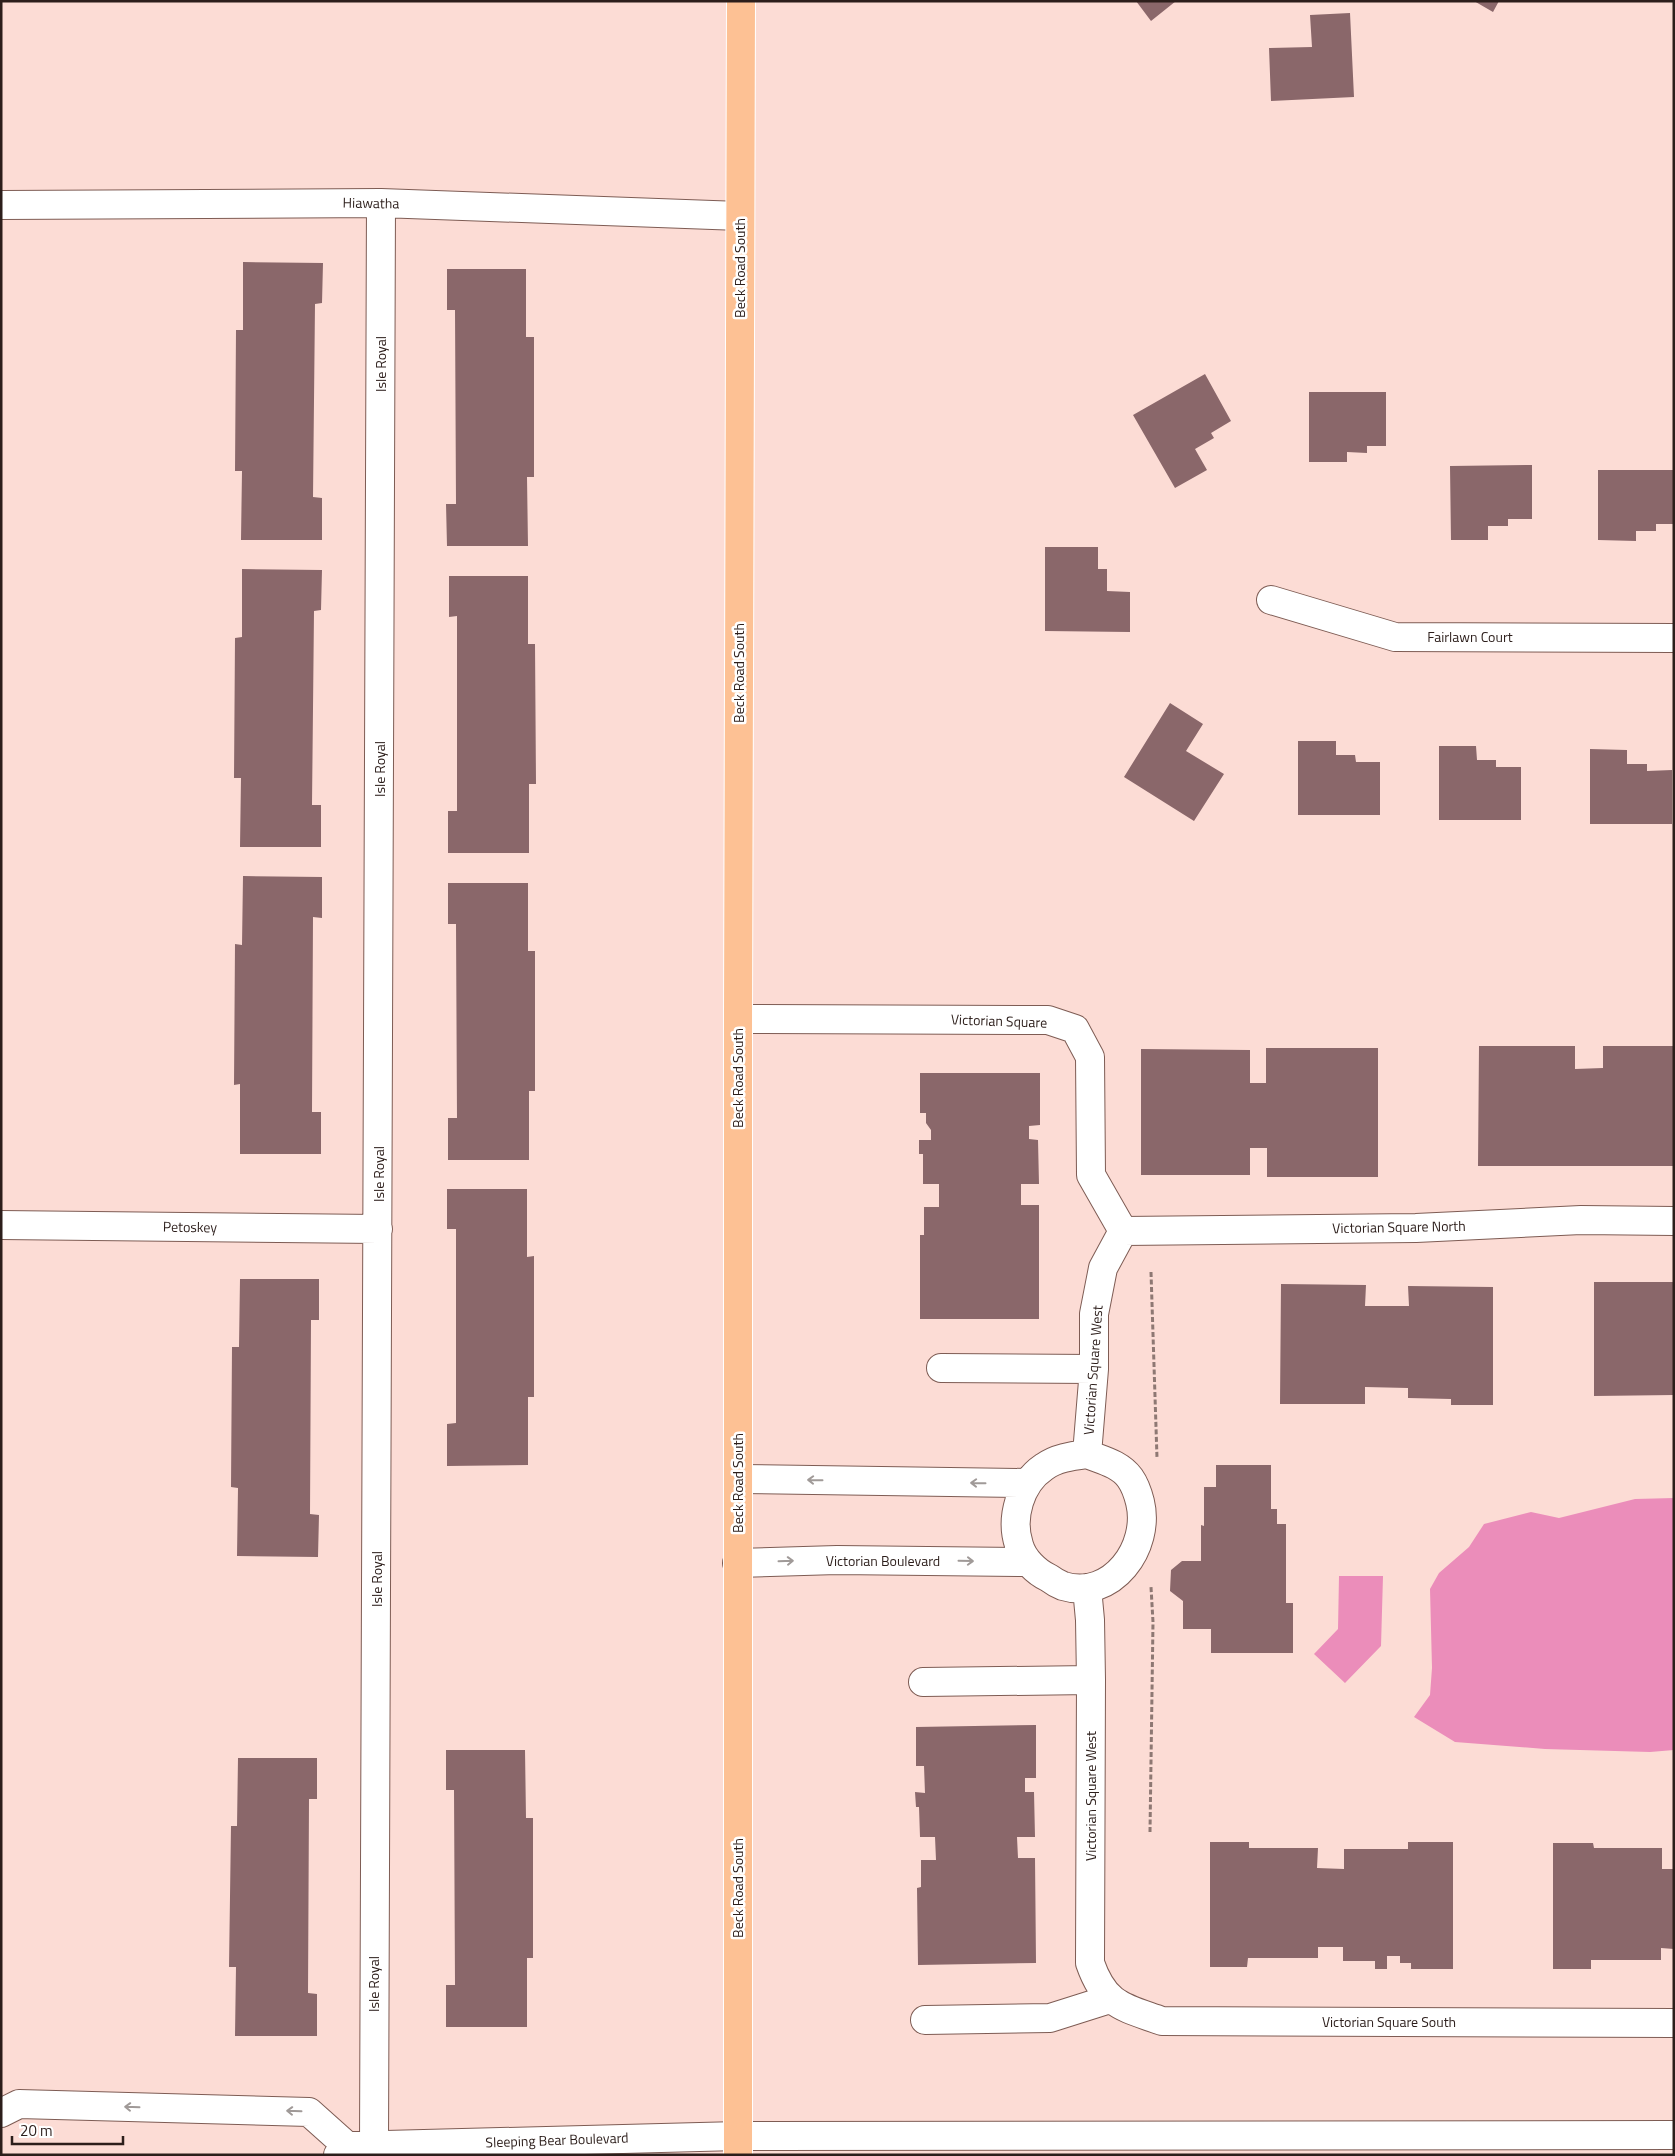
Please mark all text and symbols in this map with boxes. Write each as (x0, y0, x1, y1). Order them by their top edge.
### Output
street label: Hiawatha (343, 192, 399, 213)
street label: Beck Road South (729, 218, 750, 318)
street label: Isle Royal (370, 336, 391, 392)
street label: Beck Road South (728, 623, 749, 723)
street label: Fairlawn Court (1427, 626, 1513, 647)
street label: Isle Royal (369, 741, 390, 797)
street label: Victorian Square (951, 1008, 1048, 1033)
street label: Beck Road South (727, 1028, 748, 1128)
street label: Isle Royal (368, 1146, 389, 1202)
street label: Victorian Square North (1332, 1215, 1466, 1238)
street label: Petoskey (163, 1216, 218, 1237)
street label: Victorian Square West (1077, 1304, 1108, 1436)
street label: Beck Road South (727, 1433, 748, 1533)
one-way arrow (807, 1475, 824, 1485)
one-way arrow (970, 1478, 986, 1488)
street label: Victorian Boulevard (826, 1550, 940, 1571)
street label: Isle Royal (366, 1551, 387, 1607)
one-way arrow (778, 1556, 794, 1566)
one-way arrow (958, 1557, 974, 1566)
street label: Victorian Square West (1080, 1731, 1101, 1861)
street label: Beck Road South (727, 1838, 748, 1938)
street label: Isle Royal (363, 1956, 384, 2012)
street label: Victorian Square South (1322, 2011, 1456, 2032)
one-way arrow (124, 2102, 140, 2112)
one-way arrow (286, 2107, 302, 2116)
scale bar (12, 2114, 124, 2146)
text: 20 m (20, 2119, 53, 2142)
street label: Sleeping Bear Boulevard (485, 2127, 629, 2152)

